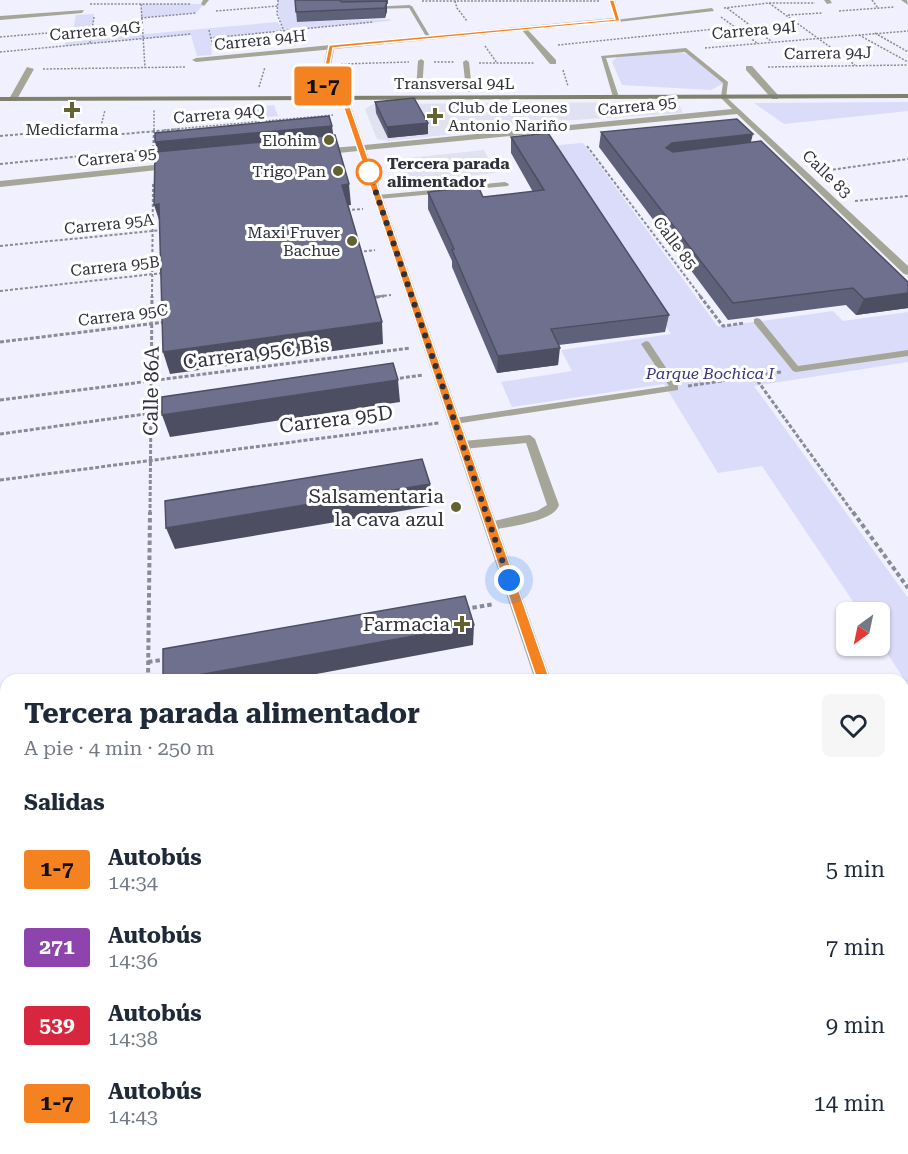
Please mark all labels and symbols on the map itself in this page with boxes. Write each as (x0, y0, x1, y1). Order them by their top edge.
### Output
street label: Carrera 94I (711, 17, 797, 43)
street label: Carrera 94G (49, 18, 142, 44)
street label: Carrera 94H (213, 26, 307, 54)
street label: Carrera 94J (784, 43, 872, 63)
line badge: 1-7 (288, 66, 358, 106)
street label: Transversal 94L (394, 74, 514, 93)
street label: Carrera 95 (597, 92, 677, 120)
place label: Club de Leones Antonio Nariño (448, 98, 568, 135)
street label: Carrera 94Q (173, 101, 265, 127)
marker: Medicfarma (65, 103, 79, 117)
marker: Club de Leones Antonio Nariño (426, 107, 444, 125)
place label: Medicfarma (26, 120, 119, 139)
place label: Elohim (262, 131, 317, 150)
marker: Elohim (322, 133, 336, 147)
street label: Carrera 95 (77, 143, 157, 171)
street label: Calle 83 (799, 146, 855, 202)
place label: Tercera parada alimentador (387, 154, 510, 191)
marker: Tercera parada alimentador (356, 159, 382, 185)
place label: Trigo Pan (252, 162, 326, 181)
marker: Trigo Pan (331, 164, 345, 178)
street label: Carrera 95A (63, 210, 156, 238)
street label: Calle 85 (649, 213, 701, 273)
place label: Maxi Fruver Bachue (247, 223, 340, 260)
marker: Maxi Fruver Bachue (345, 234, 359, 248)
street label: Carrera 95B (69, 252, 161, 280)
street label: Carrera 95C (77, 300, 169, 330)
street label: Carrera 95C Bis (181, 332, 331, 374)
street label: Calle 86A (138, 346, 164, 436)
park label: Parque Bochica I (645, 364, 775, 383)
street label: Carrera 95D (278, 400, 394, 438)
place label: Salsamentaria la cava azul (308, 484, 444, 531)
marker: Salsamentaria la cava azul (449, 500, 463, 514)
your location (494, 565, 524, 595)
north arrow (836, 602, 890, 656)
place label: Farmacia (363, 612, 450, 636)
marker: Farmacia (455, 617, 469, 631)

